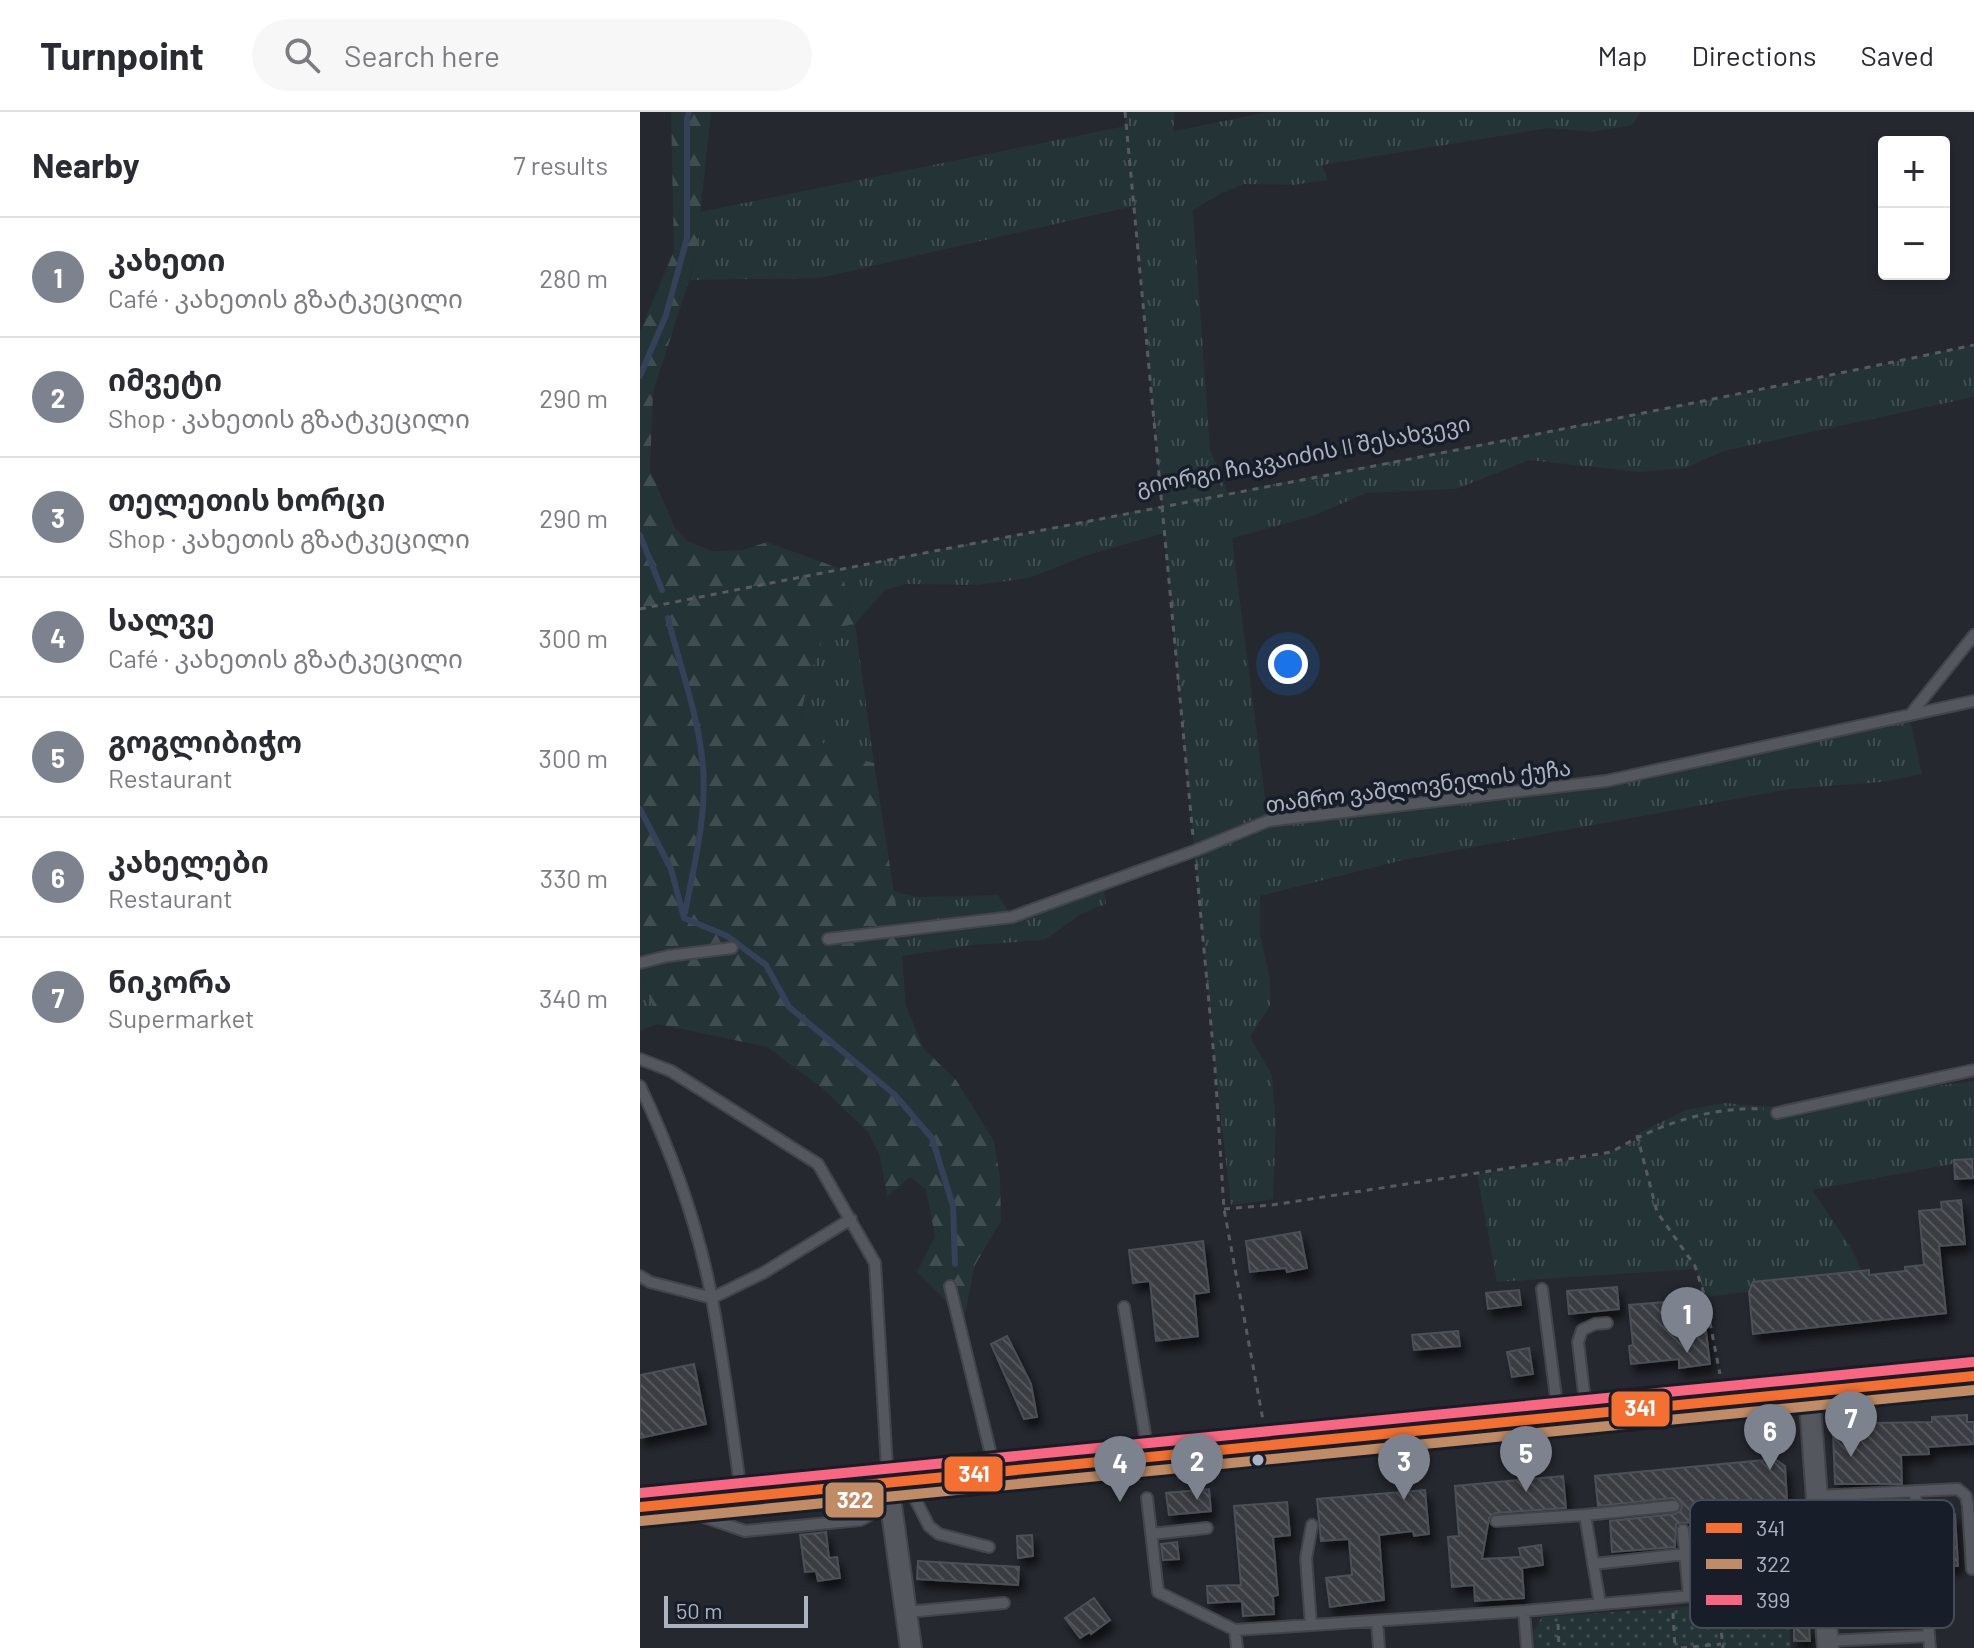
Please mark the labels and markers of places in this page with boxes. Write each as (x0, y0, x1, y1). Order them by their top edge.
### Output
pin: 1 (1661, 1287, 1713, 1353)
pin: 7 (1825, 1391, 1877, 1457)
pin: 6 (1744, 1404, 1796, 1470)
pin: 5 (1500, 1426, 1552, 1492)
pin: 2 (1171, 1434, 1223, 1500)
pin: 3 (1378, 1434, 1430, 1500)
pin: 4 (1094, 1436, 1146, 1502)
unlabelled marker (1250, 1452, 1266, 1468)

